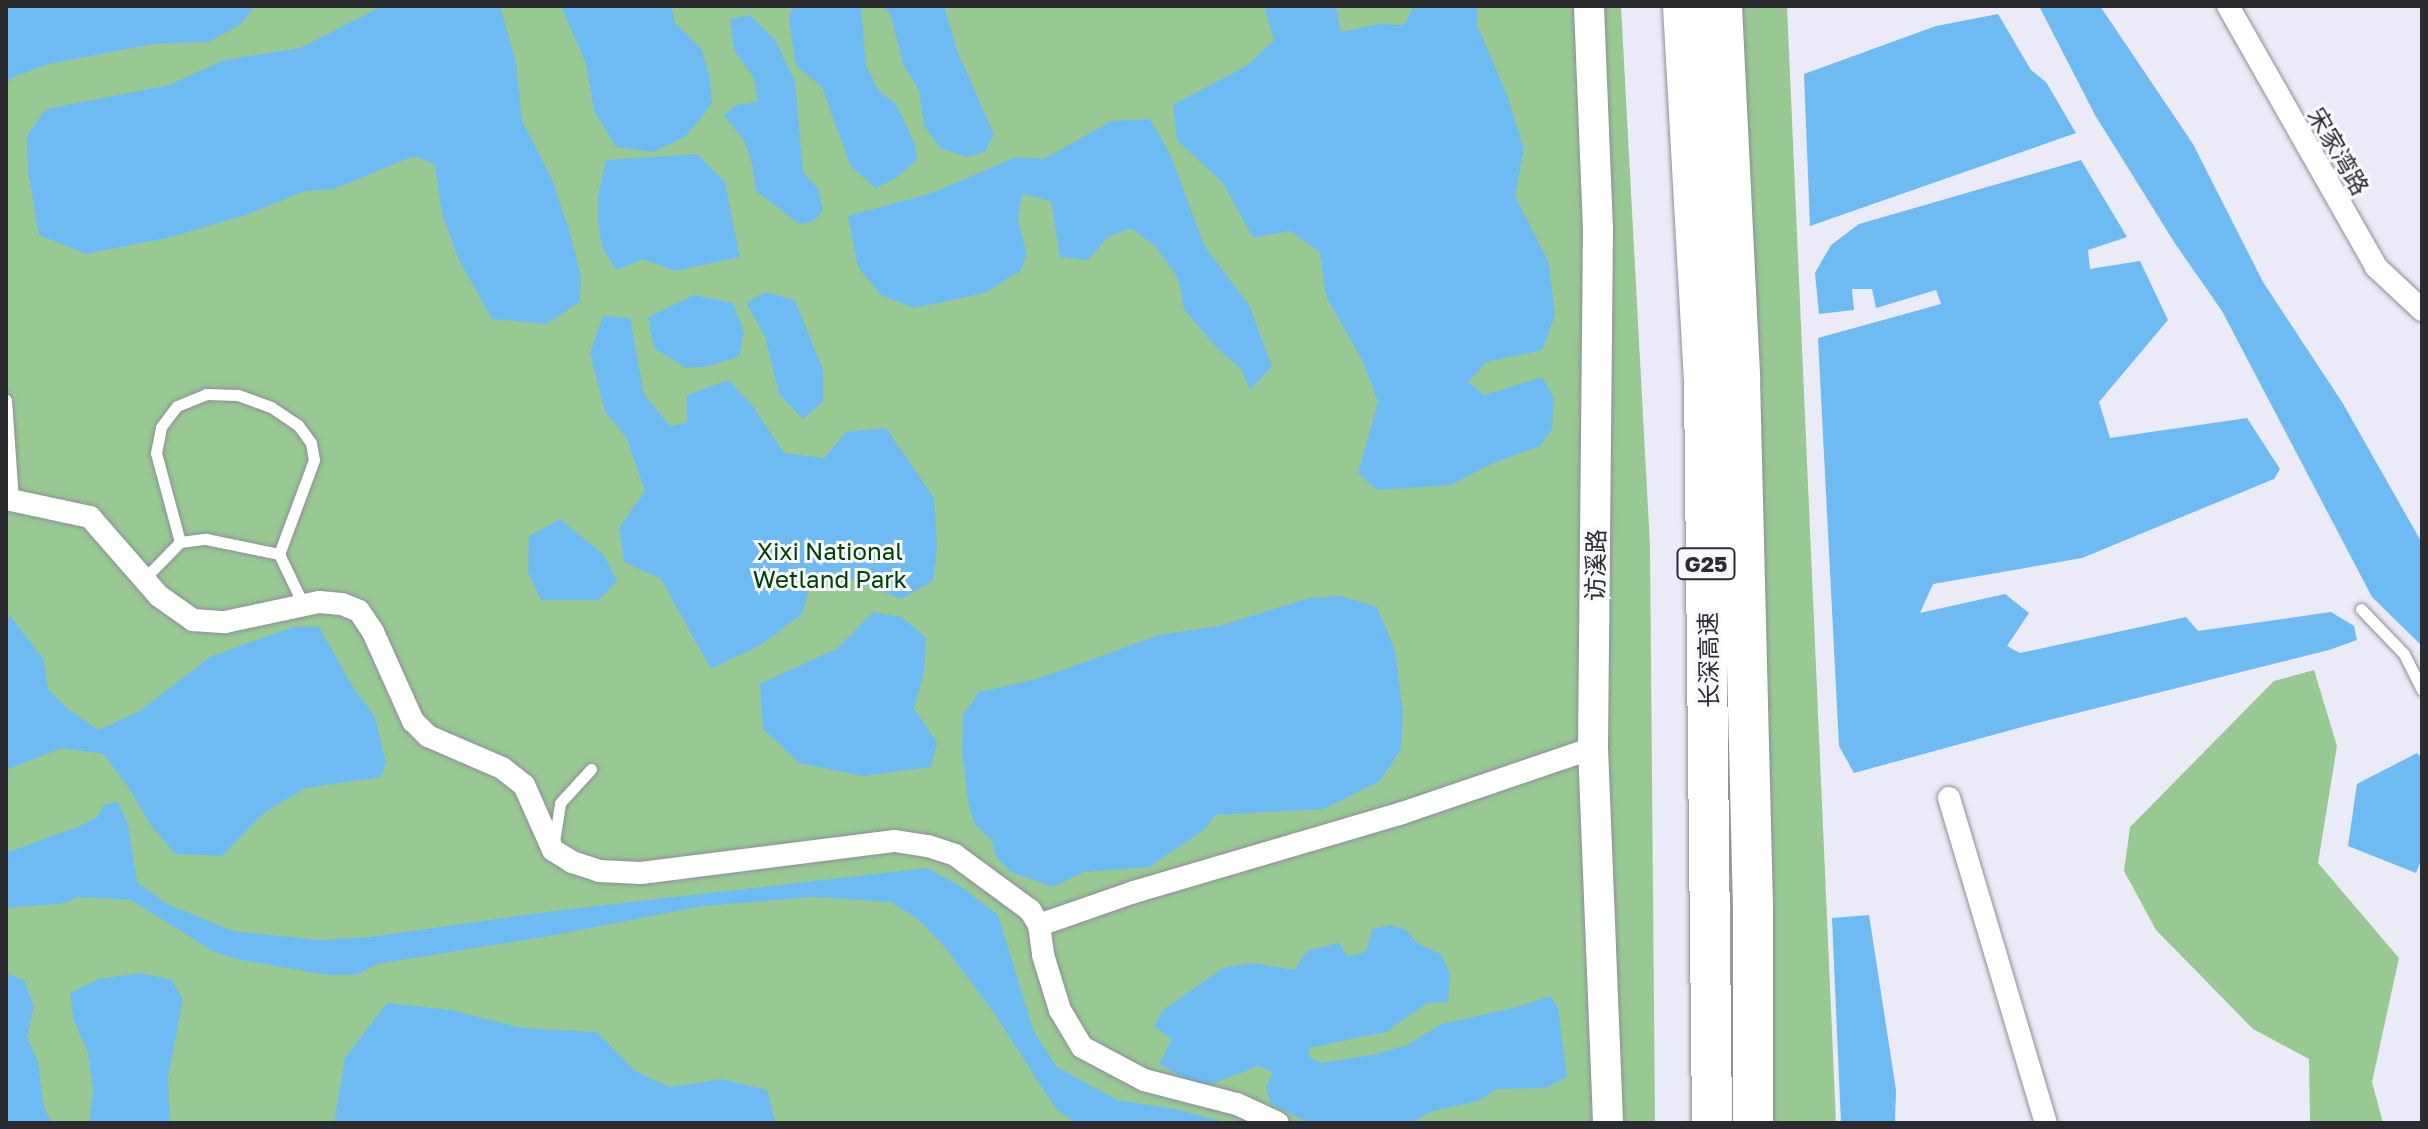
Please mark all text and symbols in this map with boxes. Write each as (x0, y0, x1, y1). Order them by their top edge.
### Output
street label: 宋家湾路 (2303, 102, 2375, 200)
street label: 访溪路 (1580, 529, 1610, 601)
park label: Xixi National Wetland Park (753, 537, 907, 593)
road number: G25 (1676, 546, 1736, 582)
street label: 长深高速 (1693, 612, 1723, 708)

